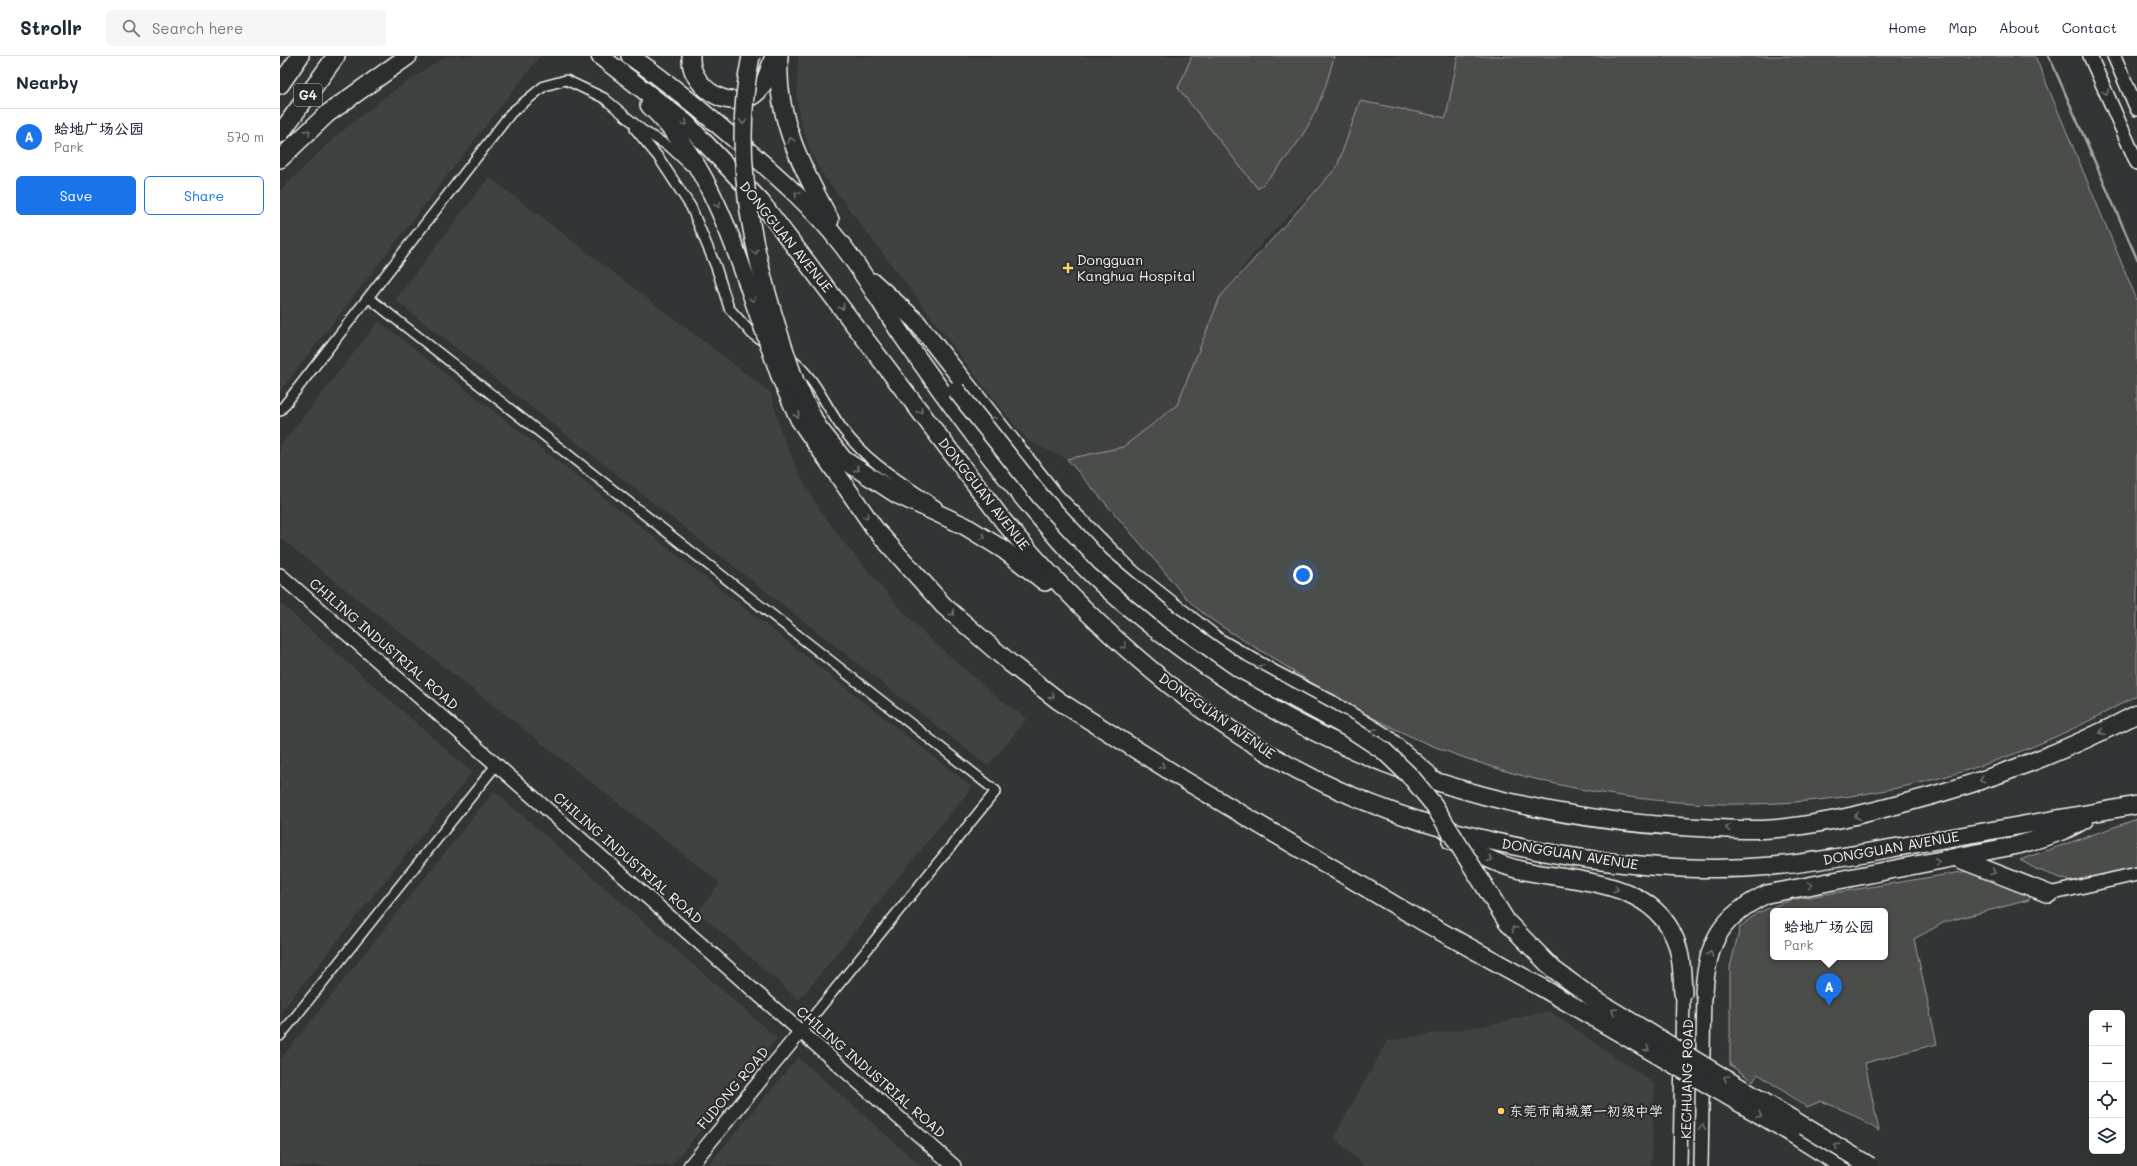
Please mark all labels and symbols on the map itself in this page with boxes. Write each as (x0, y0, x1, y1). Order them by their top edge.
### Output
road number: G4 (294, 84, 322, 106)
one-way arrow (2101, 88, 2109, 95)
one-way arrow (680, 119, 688, 126)
one-way arrow (739, 119, 748, 125)
one-way arrow (303, 129, 311, 137)
one-way arrow (787, 137, 796, 144)
street label: DONGGUAN AVENUE (736, 177, 837, 296)
one-way arrow (794, 191, 802, 199)
one-way arrow (713, 201, 721, 208)
one-way arrow (751, 248, 759, 255)
place label: Dongguan Kanghua Hospital (1077, 250, 1195, 285)
marker: Dongguan Kanghua Hospital (1062, 262, 1074, 274)
one-way arrow (748, 295, 756, 302)
one-way arrow (837, 303, 844, 310)
one-way arrow (915, 407, 922, 414)
one-way arrow (793, 411, 800, 418)
one-way arrow (991, 416, 998, 423)
street label: DONGGUAN AVENUE (934, 433, 1034, 554)
one-way arrow (852, 464, 859, 471)
one-way arrow (861, 512, 868, 519)
one-way arrow (979, 533, 986, 540)
your location (1293, 565, 1313, 585)
street label: CHILING INDUSTRIAL ROAD (306, 574, 463, 714)
one-way arrow (948, 609, 955, 616)
one-way arrow (1119, 642, 1126, 649)
one-way arrow (1258, 665, 1265, 672)
street label: DONGGUAN AVENUE (1155, 668, 1279, 763)
one-way arrow (1048, 691, 1055, 698)
one-way arrow (2099, 727, 2107, 735)
one-way arrow (1371, 728, 1378, 735)
one-way arrow (1158, 762, 1165, 769)
one-way arrow (1978, 775, 1985, 784)
street label: CHILING INDUSTRIAL ROAD (550, 788, 707, 928)
one-way arrow (1854, 811, 1860, 819)
one-way arrow (1725, 824, 1731, 832)
street label: DONGGUAN AVENUE (1821, 826, 1960, 869)
street label: DONGGUAN AVENUE (1500, 833, 1640, 874)
one-way arrow (1487, 854, 1494, 862)
one-way arrow (1935, 858, 1941, 866)
one-way arrow (1990, 868, 1997, 876)
one-way arrow (1807, 881, 1813, 890)
one-way arrow (1613, 884, 1620, 893)
one-way arrow (1511, 926, 1519, 934)
one-way arrow (1705, 951, 1713, 958)
pin: A (1816, 973, 1842, 1006)
street label: CHILING INDUSTRIAL ROAD (793, 1002, 950, 1142)
one-way arrow (1611, 1009, 1618, 1016)
street label: KECHUANG ROAD (1676, 1019, 1697, 1139)
street label: FUDONG ROAD (692, 1042, 773, 1133)
one-way arrow (1643, 1045, 1650, 1052)
one-way arrow (1723, 1075, 1730, 1082)
place label: 东莞市南城第一初级中学 (1509, 1101, 1663, 1120)
marker: 东莞市南城第一初级中学 (1496, 1106, 1506, 1116)
one-way arrow (1755, 1110, 1762, 1117)
one-way arrow (1698, 1124, 1706, 1130)
one-way arrow (1834, 1143, 1841, 1150)

